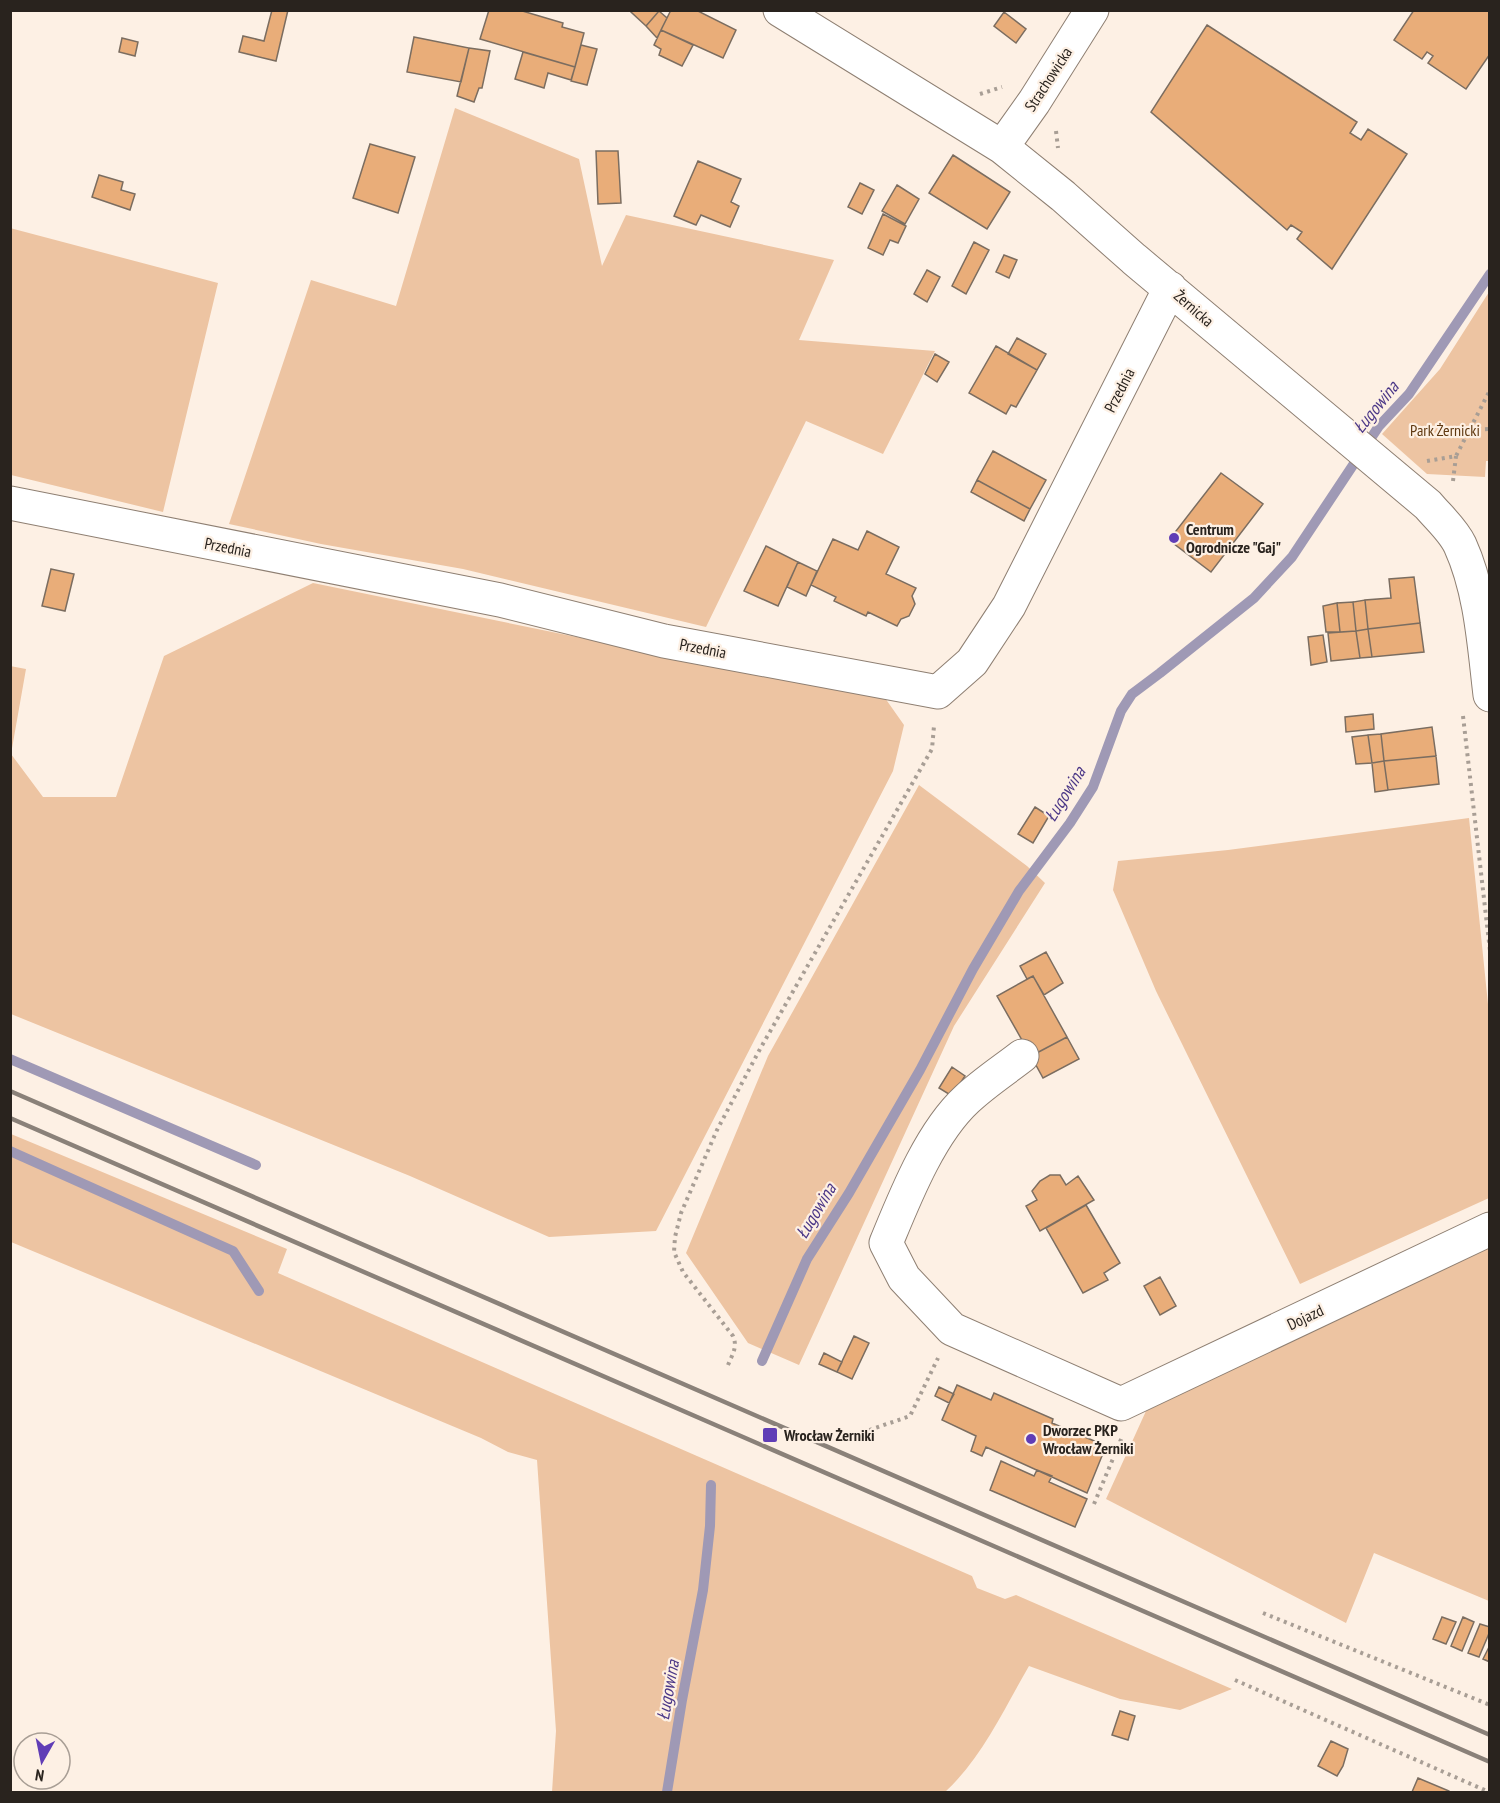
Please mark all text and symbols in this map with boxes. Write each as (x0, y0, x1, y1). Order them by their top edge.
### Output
street label: Strachowicka (1020, 43, 1076, 115)
street label: Żernicka (1170, 285, 1218, 331)
street label: Przednia (1099, 364, 1139, 416)
water label: Ługowina (1348, 375, 1404, 437)
park label: Park Żernicki (1410, 420, 1480, 440)
place label: Centrum Ogrodnicze "Gaj" (1186, 519, 1281, 557)
marker: Centrum Ogrodnicze "Gaj" (1167, 531, 1181, 545)
street label: Przednia (203, 533, 253, 561)
street label: Przednia (678, 634, 728, 662)
water label: Ługowina (1039, 761, 1091, 825)
water label: Ługowina (790, 1178, 841, 1242)
street label: Dojazd (1284, 1300, 1326, 1334)
place label: Dworzec PKP Wrocław Żerniki (1042, 1420, 1134, 1458)
place label: Wrocław Żerniki (783, 1425, 875, 1445)
marker: Wrocław Żerniki (761, 1426, 779, 1444)
marker: Dworzec PKP Wrocław Żerniki (1024, 1432, 1038, 1446)
water label: Ługowina (651, 1658, 684, 1722)
north arrow (12, 1731, 72, 1791)
text: N (34, 1765, 45, 1786)

